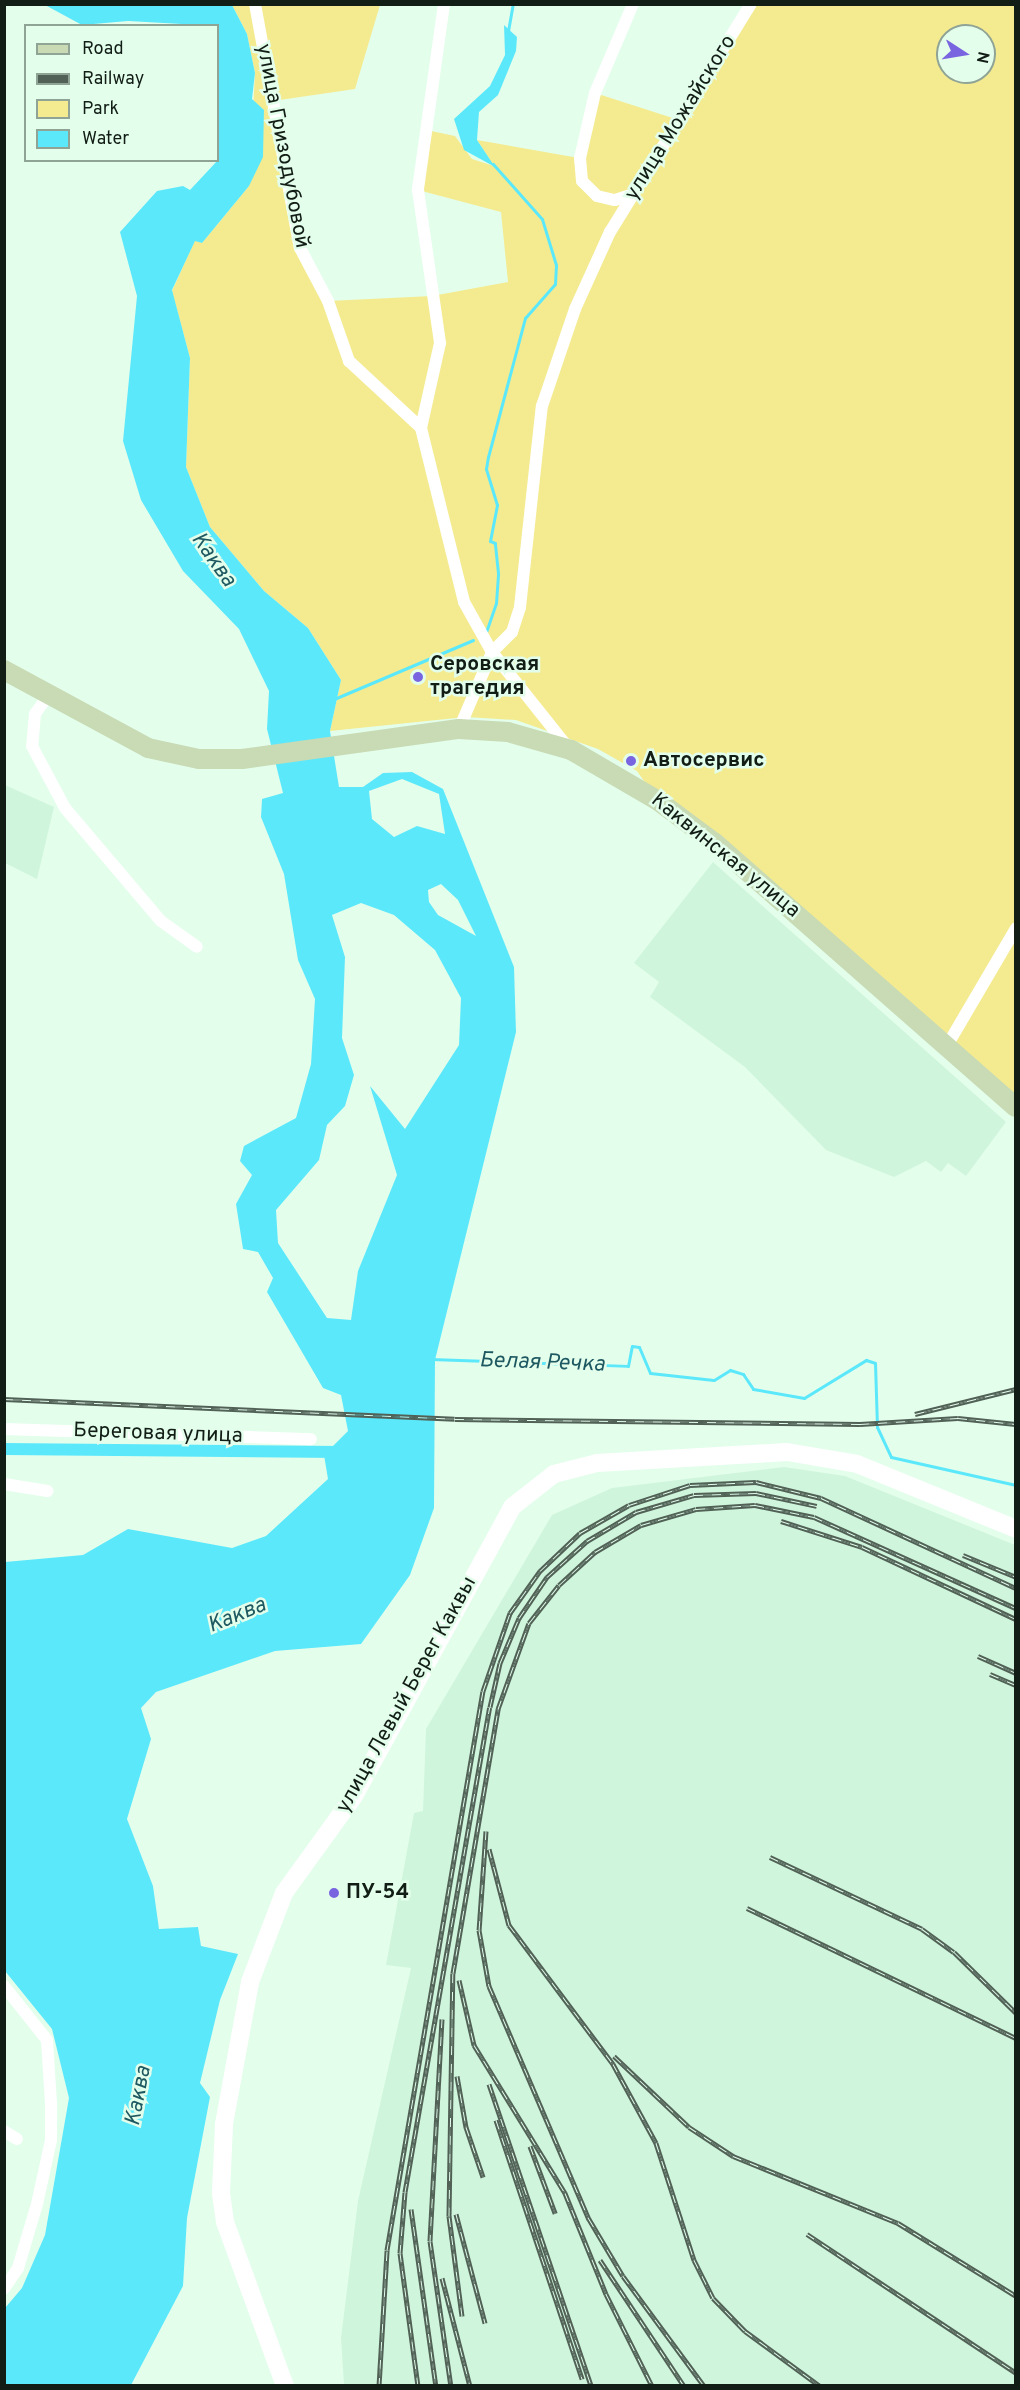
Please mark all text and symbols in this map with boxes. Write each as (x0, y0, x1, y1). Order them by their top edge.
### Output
legend (24, 24, 219, 162)
north arrow (936, 24, 996, 84)
street label: улица Можайского (620, 31, 742, 205)
text: Road (82, 38, 124, 61)
street label: улица Гризодубовой (250, 42, 314, 250)
text: N (971, 50, 993, 65)
text: Railway (82, 68, 144, 91)
text: Park (82, 98, 119, 121)
text: Water (82, 128, 129, 151)
water label: Каква (185, 528, 241, 592)
place label: Серовская трагедия (430, 652, 539, 702)
marker: Серовская трагедия (411, 670, 425, 684)
place label: Автосервис (643, 748, 765, 774)
marker: Автосервис (624, 754, 638, 768)
street label: Каквинская улица (645, 788, 805, 924)
water label: Белая Речка (479, 1348, 605, 1378)
street label: Береговая улица (73, 1418, 243, 1450)
street label: улица Левый Берег Каквы (331, 1572, 483, 1818)
water label: Каква (204, 1592, 270, 1640)
place label: ПУ-54 (346, 1880, 409, 1906)
marker: ПУ-54 (327, 1886, 341, 1900)
water label: Каква (120, 2064, 158, 2128)

